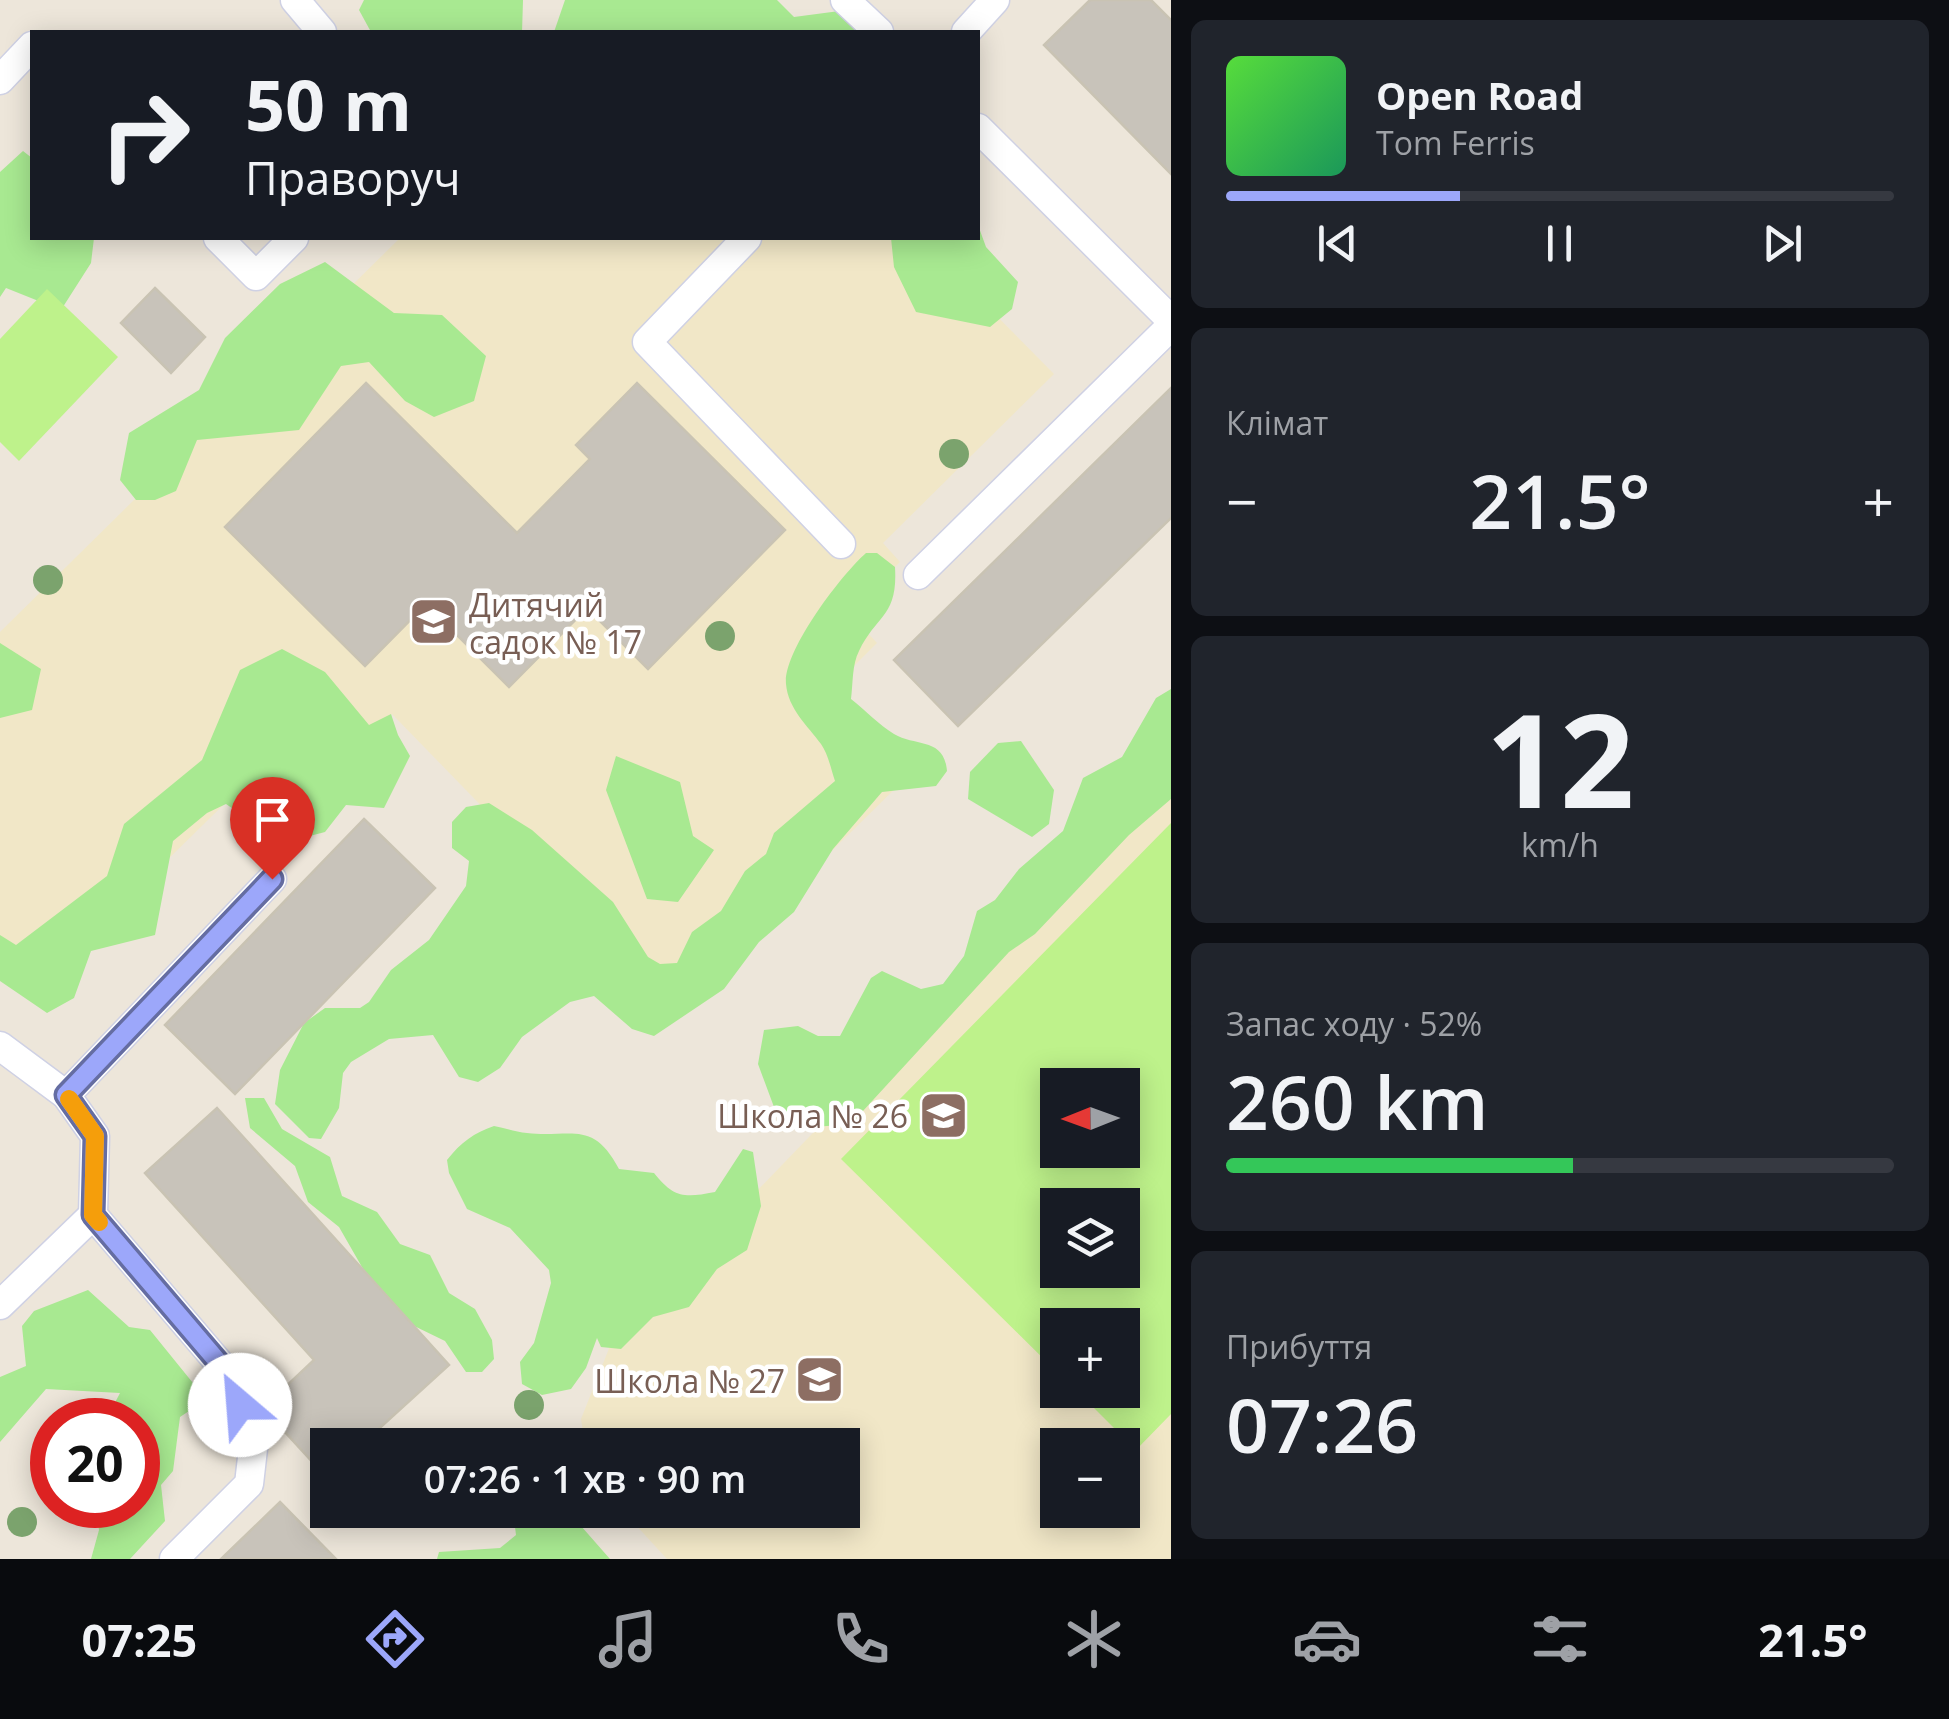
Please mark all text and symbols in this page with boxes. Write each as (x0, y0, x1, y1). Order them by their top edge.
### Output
text: 50 m (245, 56, 412, 152)
text: Open Road (1376, 69, 1583, 121)
icon: right (80, 70, 210, 200)
text: Tom Ferris (1376, 121, 1535, 164)
text: Праворуч (245, 147, 461, 208)
icon: previous (1310, 216, 1365, 271)
icon: pause (1532, 216, 1587, 271)
icon: next (1755, 216, 1810, 271)
text: Клімат (1226, 401, 1328, 444)
text: 21.5° (1469, 449, 1651, 551)
text: − (1226, 463, 1257, 538)
text: + (1863, 463, 1894, 538)
place label: Дитячий садок № 17 (469, 583, 642, 663)
school or university icon: Дитячий садок № 17 (408, 596, 460, 648)
text: 12 (1486, 669, 1634, 846)
pin (230, 777, 315, 880)
icon: arrive (245, 792, 300, 847)
text: km/h (1521, 823, 1599, 866)
text: Запас ходу · 52% (1226, 1002, 1482, 1045)
text: 260 km (1226, 1050, 1489, 1152)
north arrow (1040, 1068, 1140, 1168)
map controls (1040, 1068, 1140, 1528)
school or university icon: Школа № 26 (917, 1089, 969, 1141)
place label: Школа № 26 (717, 1094, 908, 1137)
button: layers (1040, 1188, 1140, 1288)
button: + (1040, 1308, 1140, 1408)
text: Прибуття (1226, 1325, 1372, 1368)
position arrow (188, 1353, 292, 1457)
school or university icon: Школа № 27 (794, 1354, 846, 1406)
place label: Школа № 27 (594, 1359, 785, 1402)
text: 07:26 (1226, 1373, 1418, 1475)
speed limit sign: 20 (30, 1398, 160, 1528)
button: − (1040, 1428, 1140, 1528)
text: 07:26 · 1 хв · 90 m (424, 1452, 746, 1504)
icon: directions (360, 1604, 430, 1674)
icon: music (593, 1604, 663, 1674)
icon: phone (826, 1604, 896, 1674)
icon: climate (1059, 1604, 1129, 1674)
icon: car (1292, 1604, 1362, 1674)
icon: filters (1525, 1604, 1595, 1674)
text: 07:25 (81, 1609, 197, 1670)
text: 21.5° (1758, 1609, 1867, 1670)

